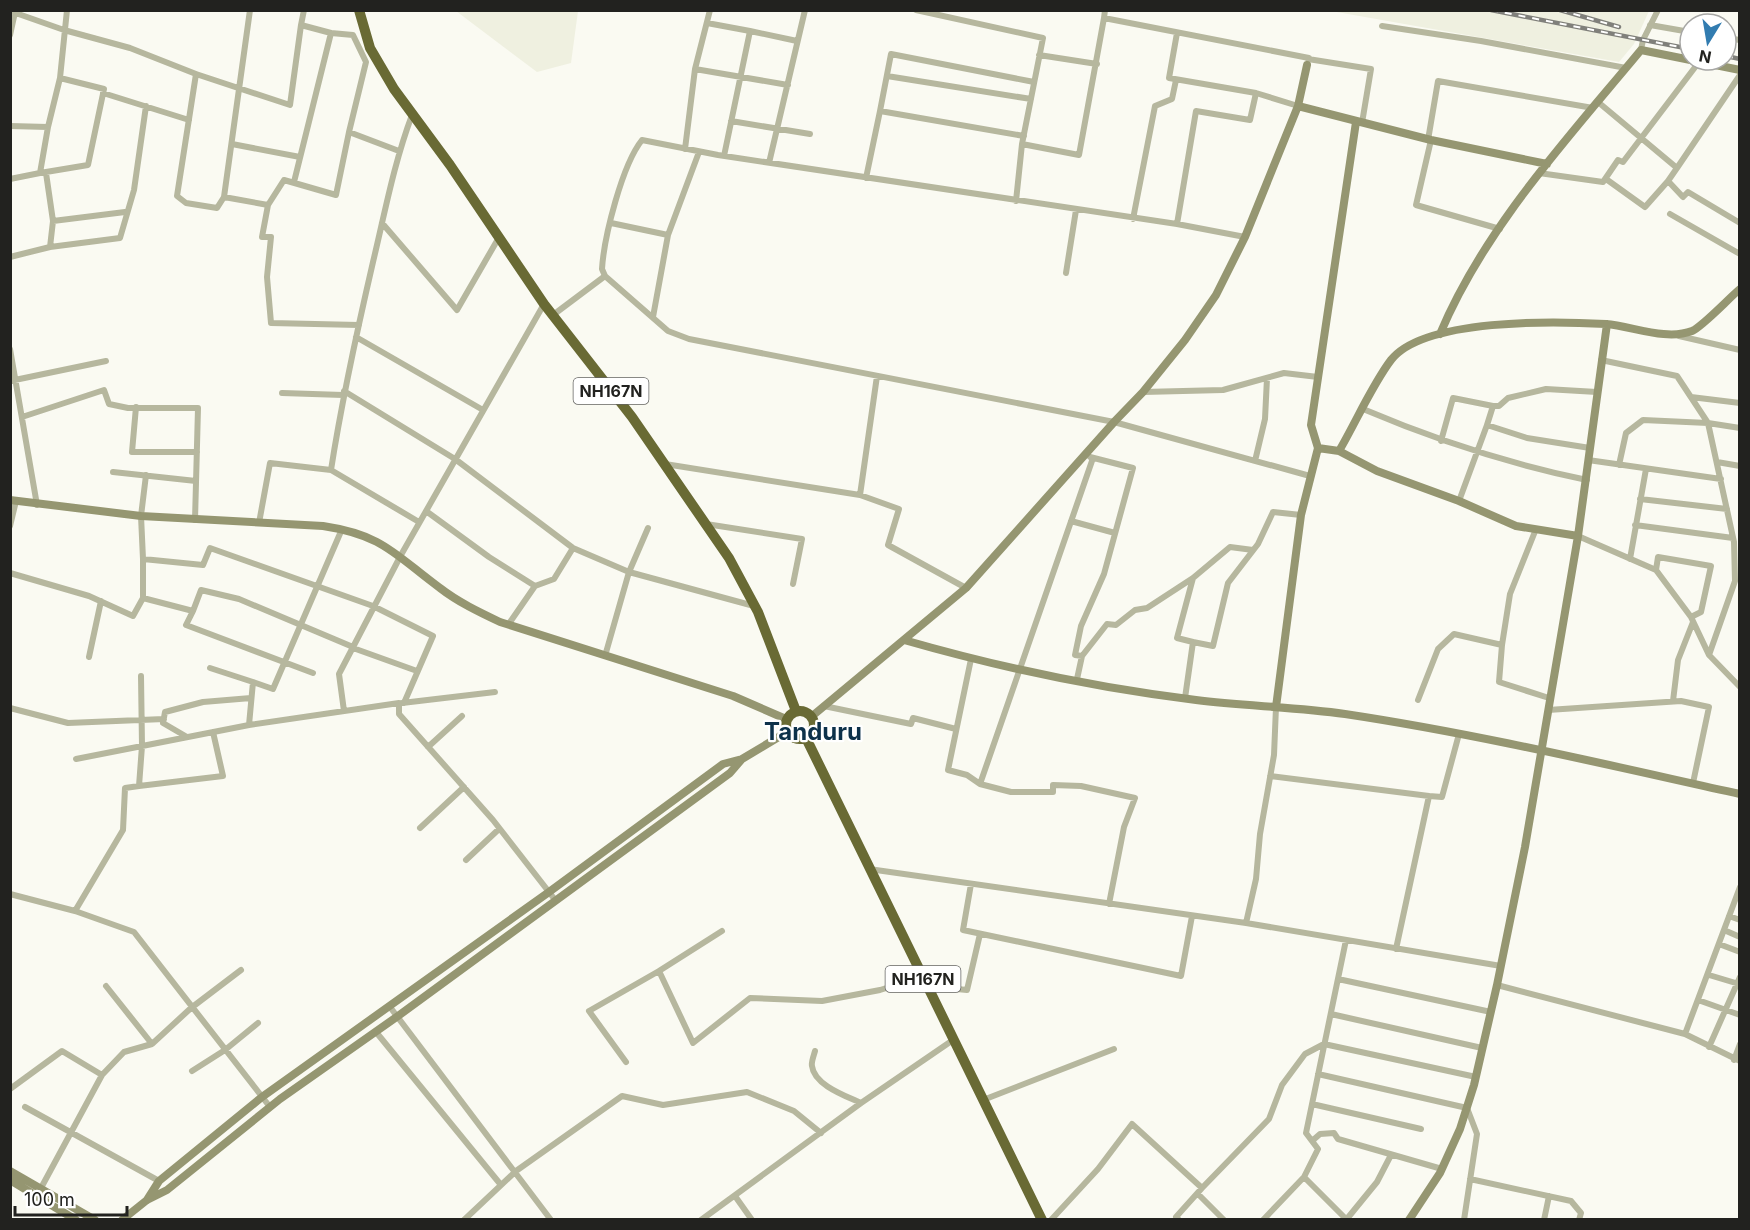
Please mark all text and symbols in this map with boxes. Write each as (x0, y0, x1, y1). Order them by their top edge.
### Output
north arrow (1678, 12, 1738, 72)
text: N (1697, 46, 1713, 68)
road number: NH167N (574, 378, 648, 404)
district label: Tanduru (764, 717, 862, 746)
road number: NH167N (886, 966, 960, 992)
scale bar (15, 1179, 128, 1217)
text: 100 m (24, 1189, 75, 1210)

